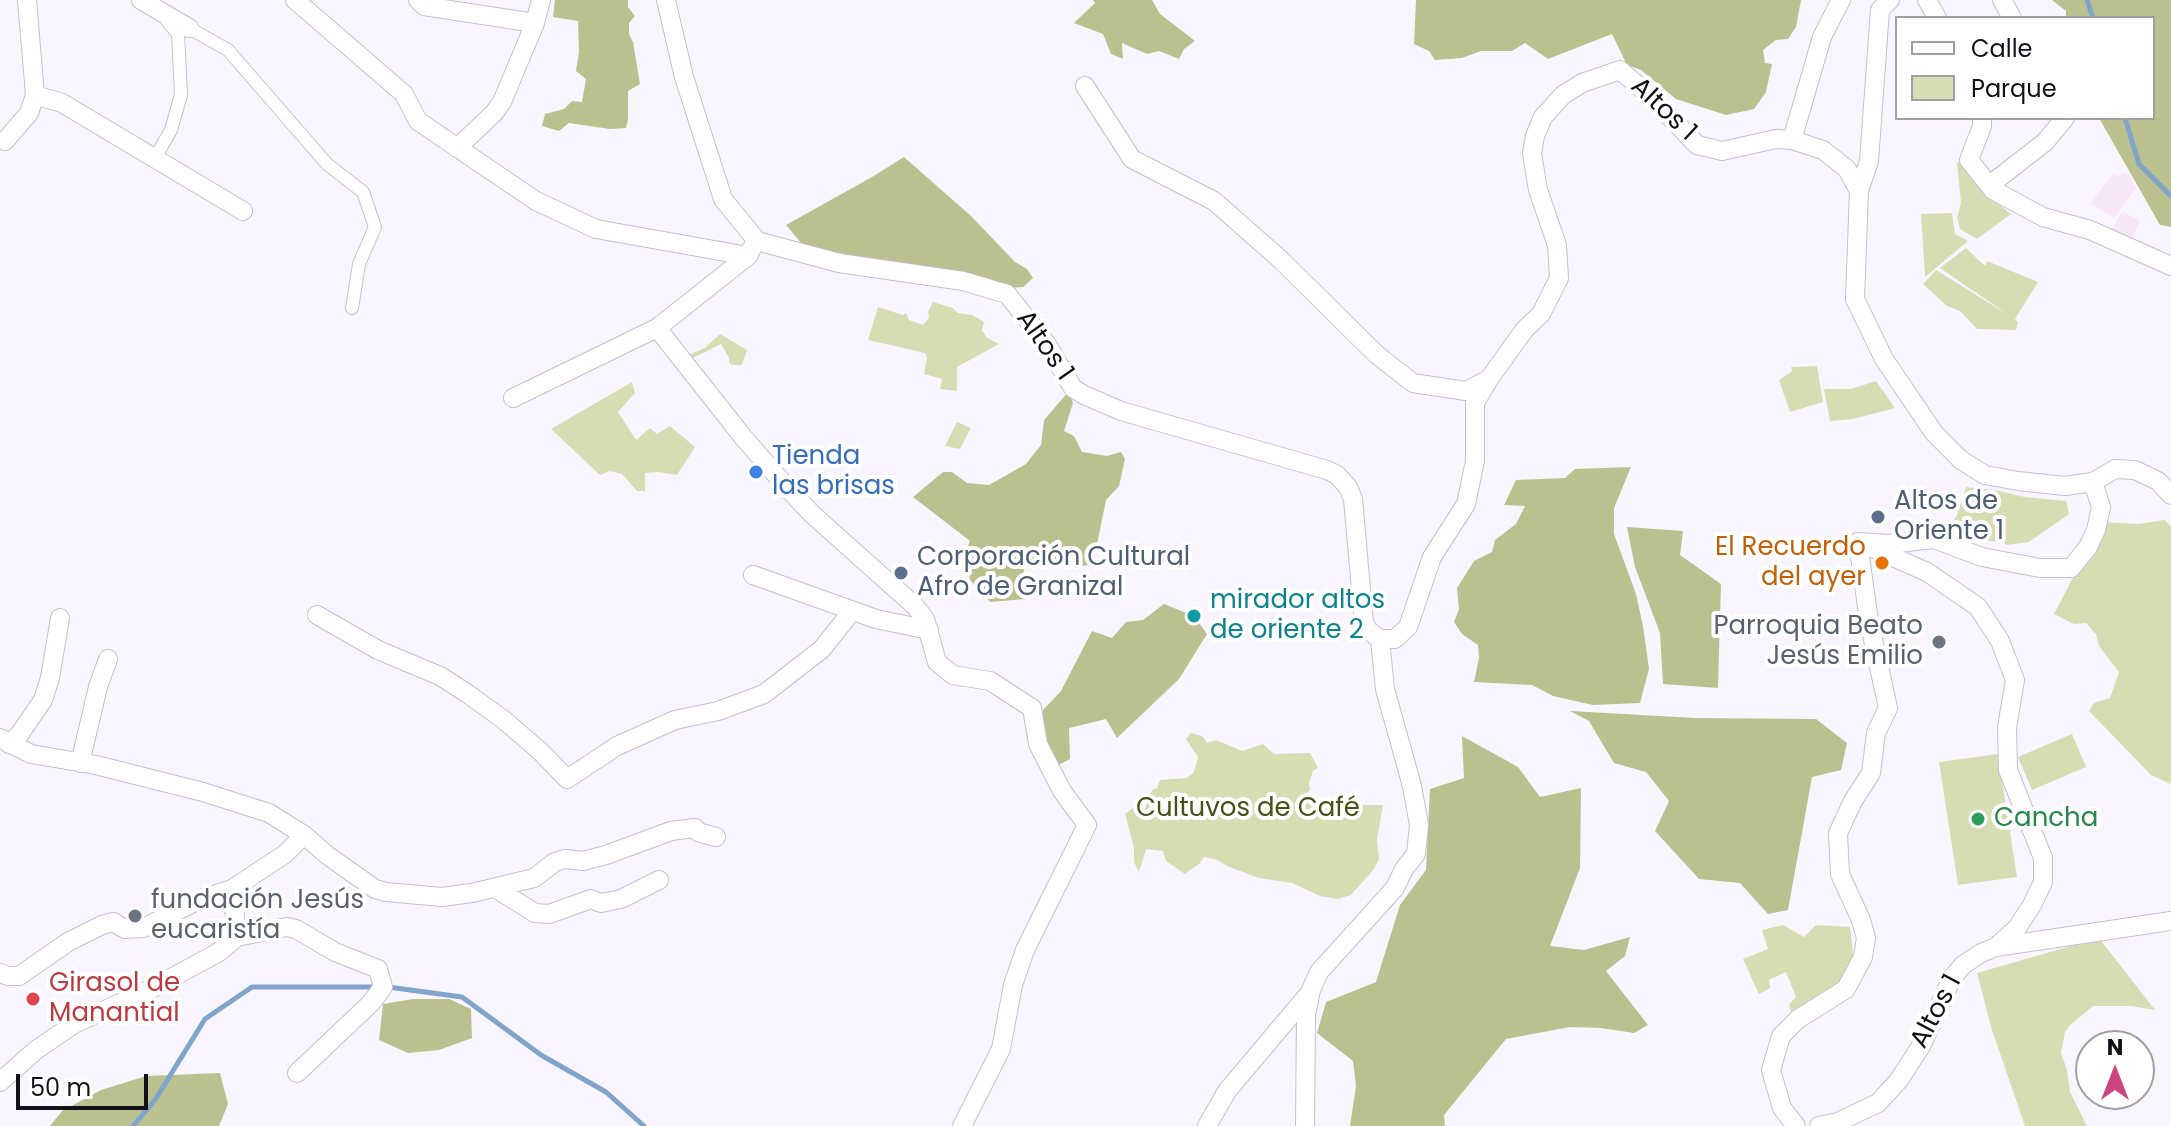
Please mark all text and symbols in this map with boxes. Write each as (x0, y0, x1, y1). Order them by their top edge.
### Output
legend (1895, 16, 2155, 120)
text: Calle (1971, 32, 2032, 65)
street label: Altos 1 (1624, 72, 1702, 148)
text: Parque (1971, 72, 2057, 105)
street label: Altos 1 (1009, 305, 1079, 387)
place label: Tienda las brisas (772, 441, 895, 502)
marker: Tienda las brisas (747, 463, 765, 481)
place label: Altos de Oriente 1 (1894, 486, 2004, 548)
marker: Altos de Oriente 1 (1869, 508, 1887, 526)
place label: El Recuerdo del ayer (1715, 532, 1866, 594)
place label: Corporación Cultural Afro de Granizal (917, 542, 1190, 604)
marker: El Recuerdo del ayer (1873, 554, 1891, 572)
marker: Corporación Cultural Afro de Granizal (892, 564, 910, 582)
place label: mirador altos de oriente 2 (1210, 585, 1385, 646)
marker: mirador altos de oriente 2 (1185, 607, 1203, 625)
place label: Parroquia Beato Jesús Emilio (1713, 611, 1923, 672)
marker: Parroquia Beato Jesús Emilio (1930, 633, 1948, 651)
park label: Cultuvos de Café (1136, 793, 1360, 825)
place label: Cancha (1994, 803, 2098, 835)
marker: Cancha (1969, 810, 1987, 828)
place label: fundación Jesús eucaristía (151, 885, 364, 946)
marker: fundación Jesús eucaristía (126, 907, 144, 925)
place label: Girasol de Manantial (49, 968, 180, 1030)
street label: Altos 1 (1905, 970, 1969, 1054)
marker: Girasol de Manantial (24, 990, 42, 1008)
north arrow (2075, 1030, 2155, 1110)
text: N (2107, 1032, 2123, 1063)
scale bar (20, 1058, 152, 1108)
text: 50 m (30, 1071, 91, 1104)

